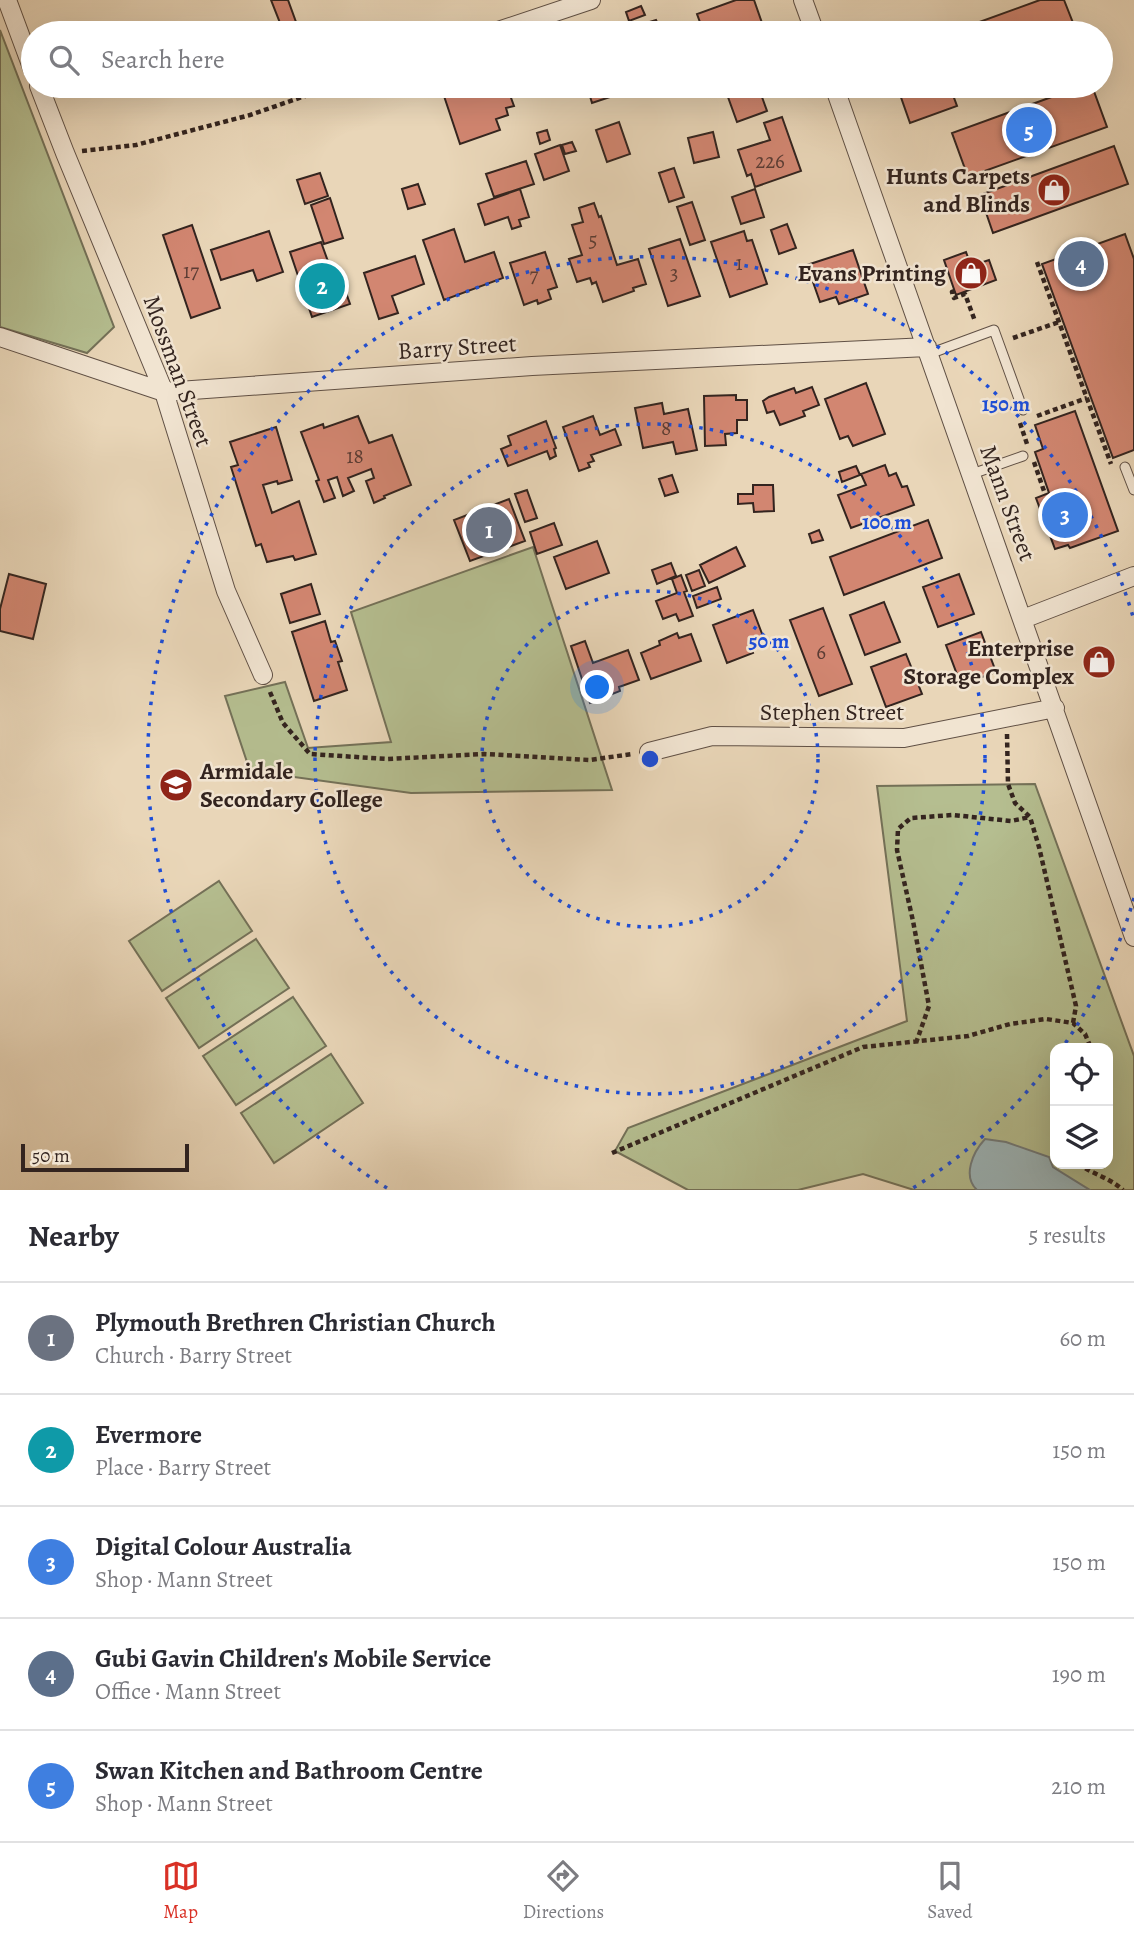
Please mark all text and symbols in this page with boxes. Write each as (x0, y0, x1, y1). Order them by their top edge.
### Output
search box (21, 21, 1113, 98)
icon: search (45, 41, 83, 79)
text: Search here (101, 42, 225, 77)
pin: 5 (1006, 104, 1052, 156)
house number: 226 (755, 147, 785, 175)
place label: Hunts Carpets and Blinds (886, 160, 1030, 220)
shop icon: Hunts Carpets and Blinds (1035, 171, 1073, 209)
house number: 5 (588, 226, 598, 254)
pin: 4 (1058, 238, 1104, 290)
house number: 1 (735, 249, 743, 277)
shop icon: Evans Printing (952, 254, 990, 292)
house number: 17 (183, 257, 199, 285)
place label: Evans Printing (797, 257, 947, 289)
house number: 3 (670, 259, 678, 287)
pin: 2 (299, 260, 345, 312)
house number: 7 (530, 261, 539, 289)
street label: Mossman Street (136, 291, 220, 451)
street label: Barry Street (397, 327, 517, 367)
text: 150 m (982, 390, 1031, 418)
house number: 8 (661, 414, 671, 442)
street label: Mann Street (972, 441, 1044, 566)
house number: 18 (346, 442, 364, 470)
pin: 3 (1042, 489, 1088, 541)
pin: 1 (466, 504, 512, 556)
text: 100 m (862, 508, 912, 536)
text: 50 m (749, 627, 790, 655)
place label: Enterprise Storage Complex (903, 632, 1074, 692)
house number: 6 (816, 638, 826, 666)
shop icon: Enterprise Storage Complex (1080, 643, 1118, 681)
your location (580, 670, 614, 704)
street label: Stephen Street (760, 696, 904, 728)
centre of rings (638, 747, 662, 771)
place label: Armidale Secondary College (199, 755, 383, 815)
school or university icon: Armidale Secondary College (157, 766, 195, 804)
map controls (1050, 1043, 1113, 1169)
button: locate (1050, 1043, 1113, 1106)
button: layers (1050, 1106, 1113, 1169)
scale bar (21, 1141, 189, 1173)
text: 50 m (32, 1143, 70, 1169)
text: Nearby (28, 1216, 119, 1256)
text: 5 results (1029, 1220, 1106, 1251)
text: Plymouth Brethren Christian Church (95, 1305, 496, 1340)
text: 1 (47, 1323, 55, 1354)
text: 60 m (1059, 1323, 1106, 1354)
text: Church · Barry Street (95, 1340, 292, 1371)
text: Evermore (95, 1417, 202, 1452)
text: 2 (45, 1435, 57, 1466)
text: 150 m (1052, 1435, 1106, 1466)
text: Place · Barry Street (95, 1452, 271, 1483)
text: Digital Colour Australia (95, 1529, 352, 1564)
text: 3 (46, 1547, 56, 1578)
text: 150 m (1052, 1547, 1106, 1578)
text: Shop · Mann Street (95, 1564, 273, 1595)
text: Gubi Gavin Children's Mobile Service (95, 1641, 491, 1676)
text: 4 (46, 1659, 56, 1690)
text: 190 m (1052, 1659, 1106, 1690)
text: Office · Mann Street (95, 1676, 281, 1707)
text: Swan Kitchen and Bathroom Centre (95, 1753, 483, 1788)
text: 5 (46, 1771, 56, 1802)
text: 210 m (1051, 1771, 1106, 1802)
text: Shop · Mann Street (95, 1788, 273, 1819)
tab: Map (162, 1857, 200, 1925)
tab: Directions (523, 1857, 604, 1925)
tab: Saved (927, 1857, 972, 1925)

